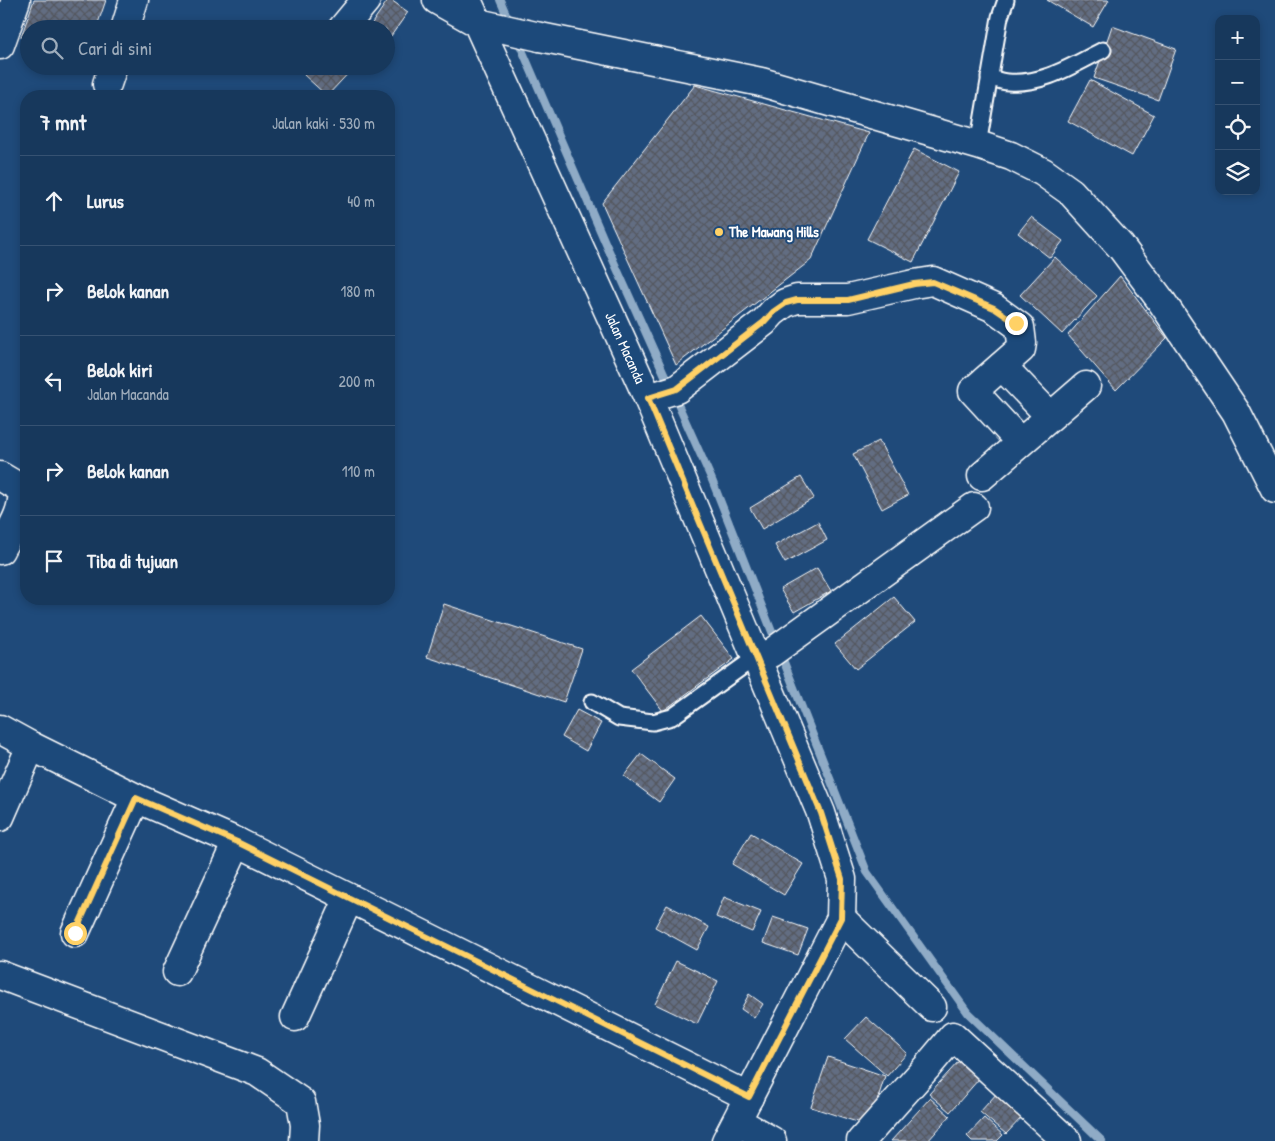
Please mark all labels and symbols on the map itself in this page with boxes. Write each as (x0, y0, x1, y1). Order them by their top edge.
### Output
place label: The Mawang Hills (728, 221, 819, 243)
marker: The Mawang Hills (713, 226, 725, 238)
street label: Jalan Macanda (600, 308, 651, 387)
route end (1005, 312, 1028, 335)
route start (64, 922, 87, 945)

